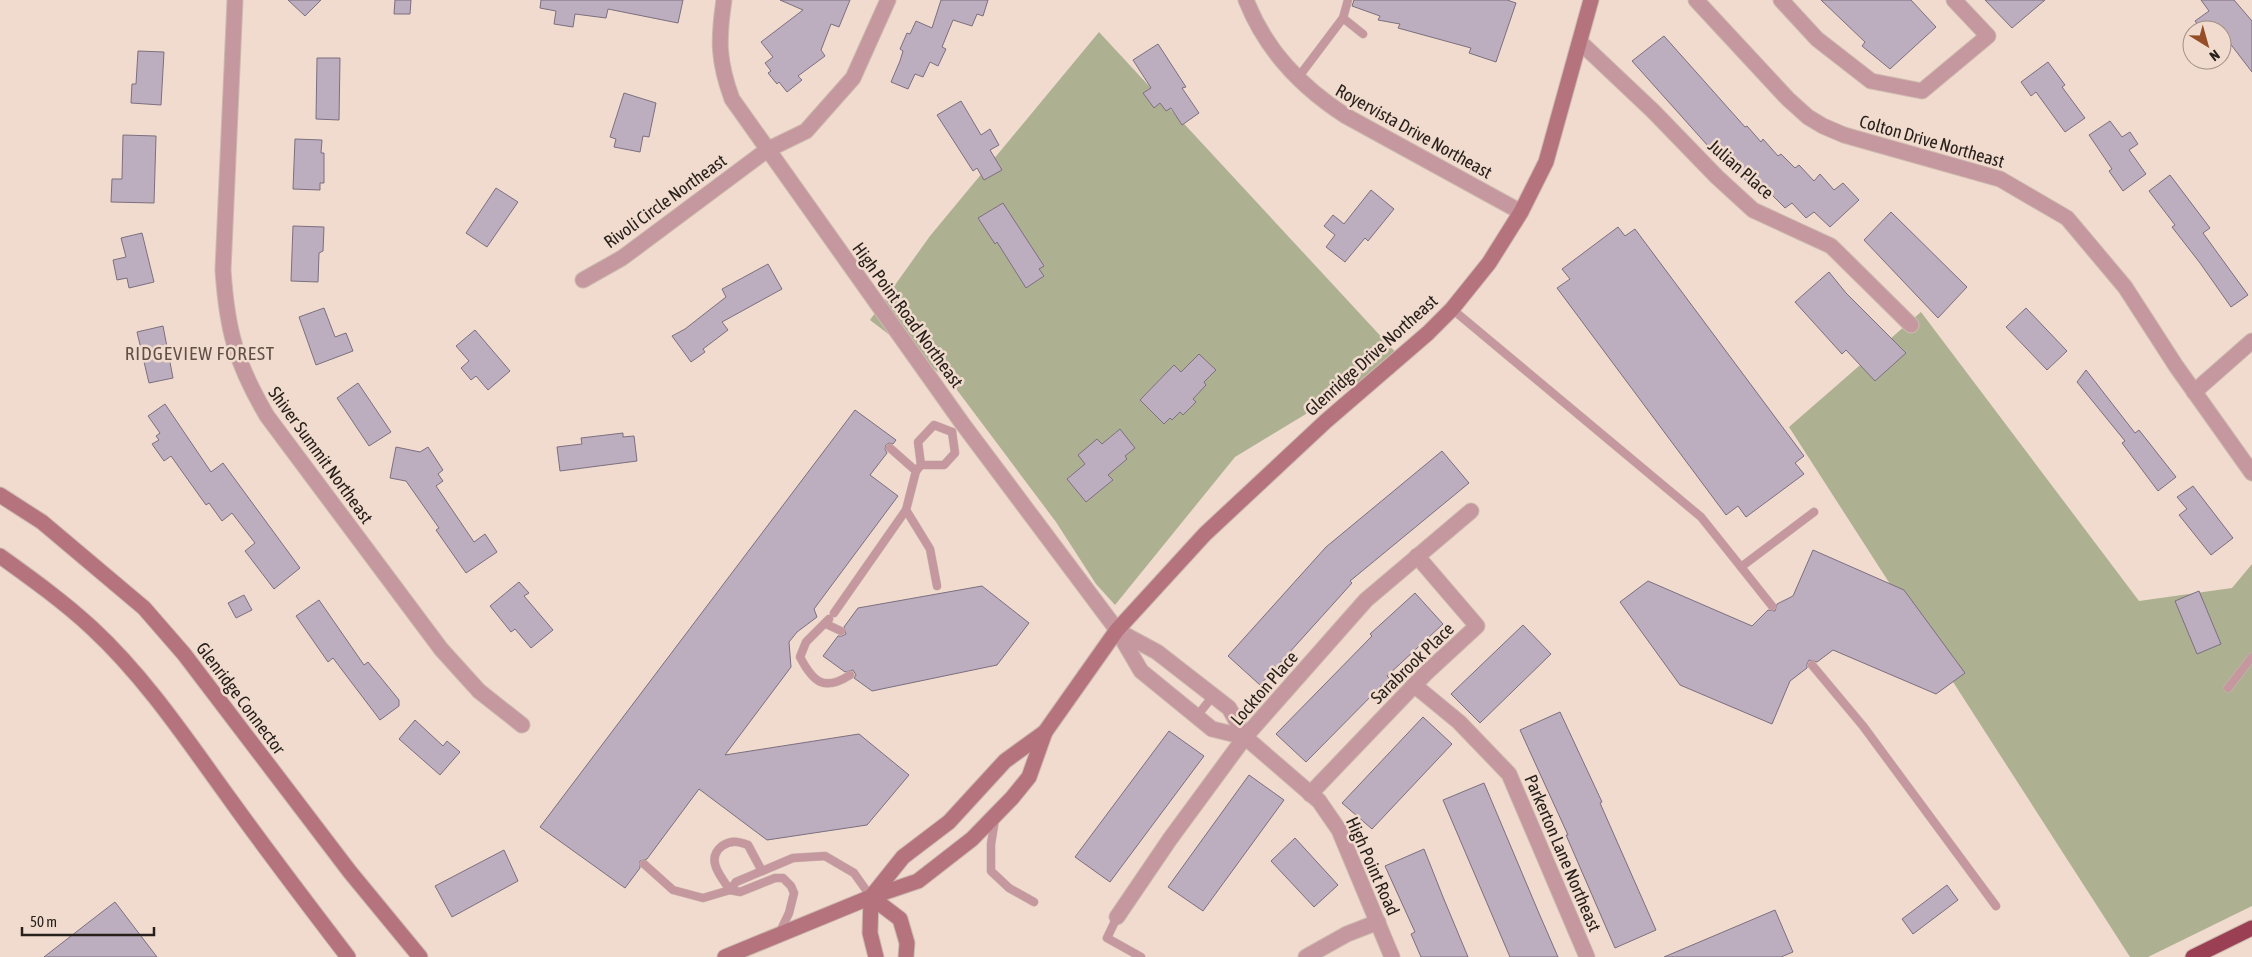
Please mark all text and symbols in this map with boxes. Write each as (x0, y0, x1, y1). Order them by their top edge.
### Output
north arrow (2182, 20, 2232, 70)
text: N (2207, 47, 2223, 64)
street label: Royervista Drive Northeast (1332, 79, 1496, 183)
street label: Colton Drive Northeast (1857, 110, 2007, 172)
street label: Julian Place (1704, 135, 1778, 203)
street label: Rivoli Circle Northeast (600, 150, 730, 252)
street label: High Point Road Northeast (848, 238, 968, 392)
street label: Glenridge Drive Northeast (1301, 290, 1441, 420)
district label: RIDGEVIEW FOREST (125, 342, 275, 364)
street label: Shiver Summit Northeast (264, 383, 378, 527)
street label: Sarabrook Place (1366, 618, 1458, 708)
street label: Glenridge Connector (192, 638, 290, 759)
street label: Lockton Place (1226, 647, 1302, 729)
street label: Parkerton Lane Northeast (1520, 771, 1606, 935)
street label: High Point Road (1342, 814, 1404, 918)
scale bar (22, 904, 155, 936)
text: 50 m (30, 913, 57, 930)

